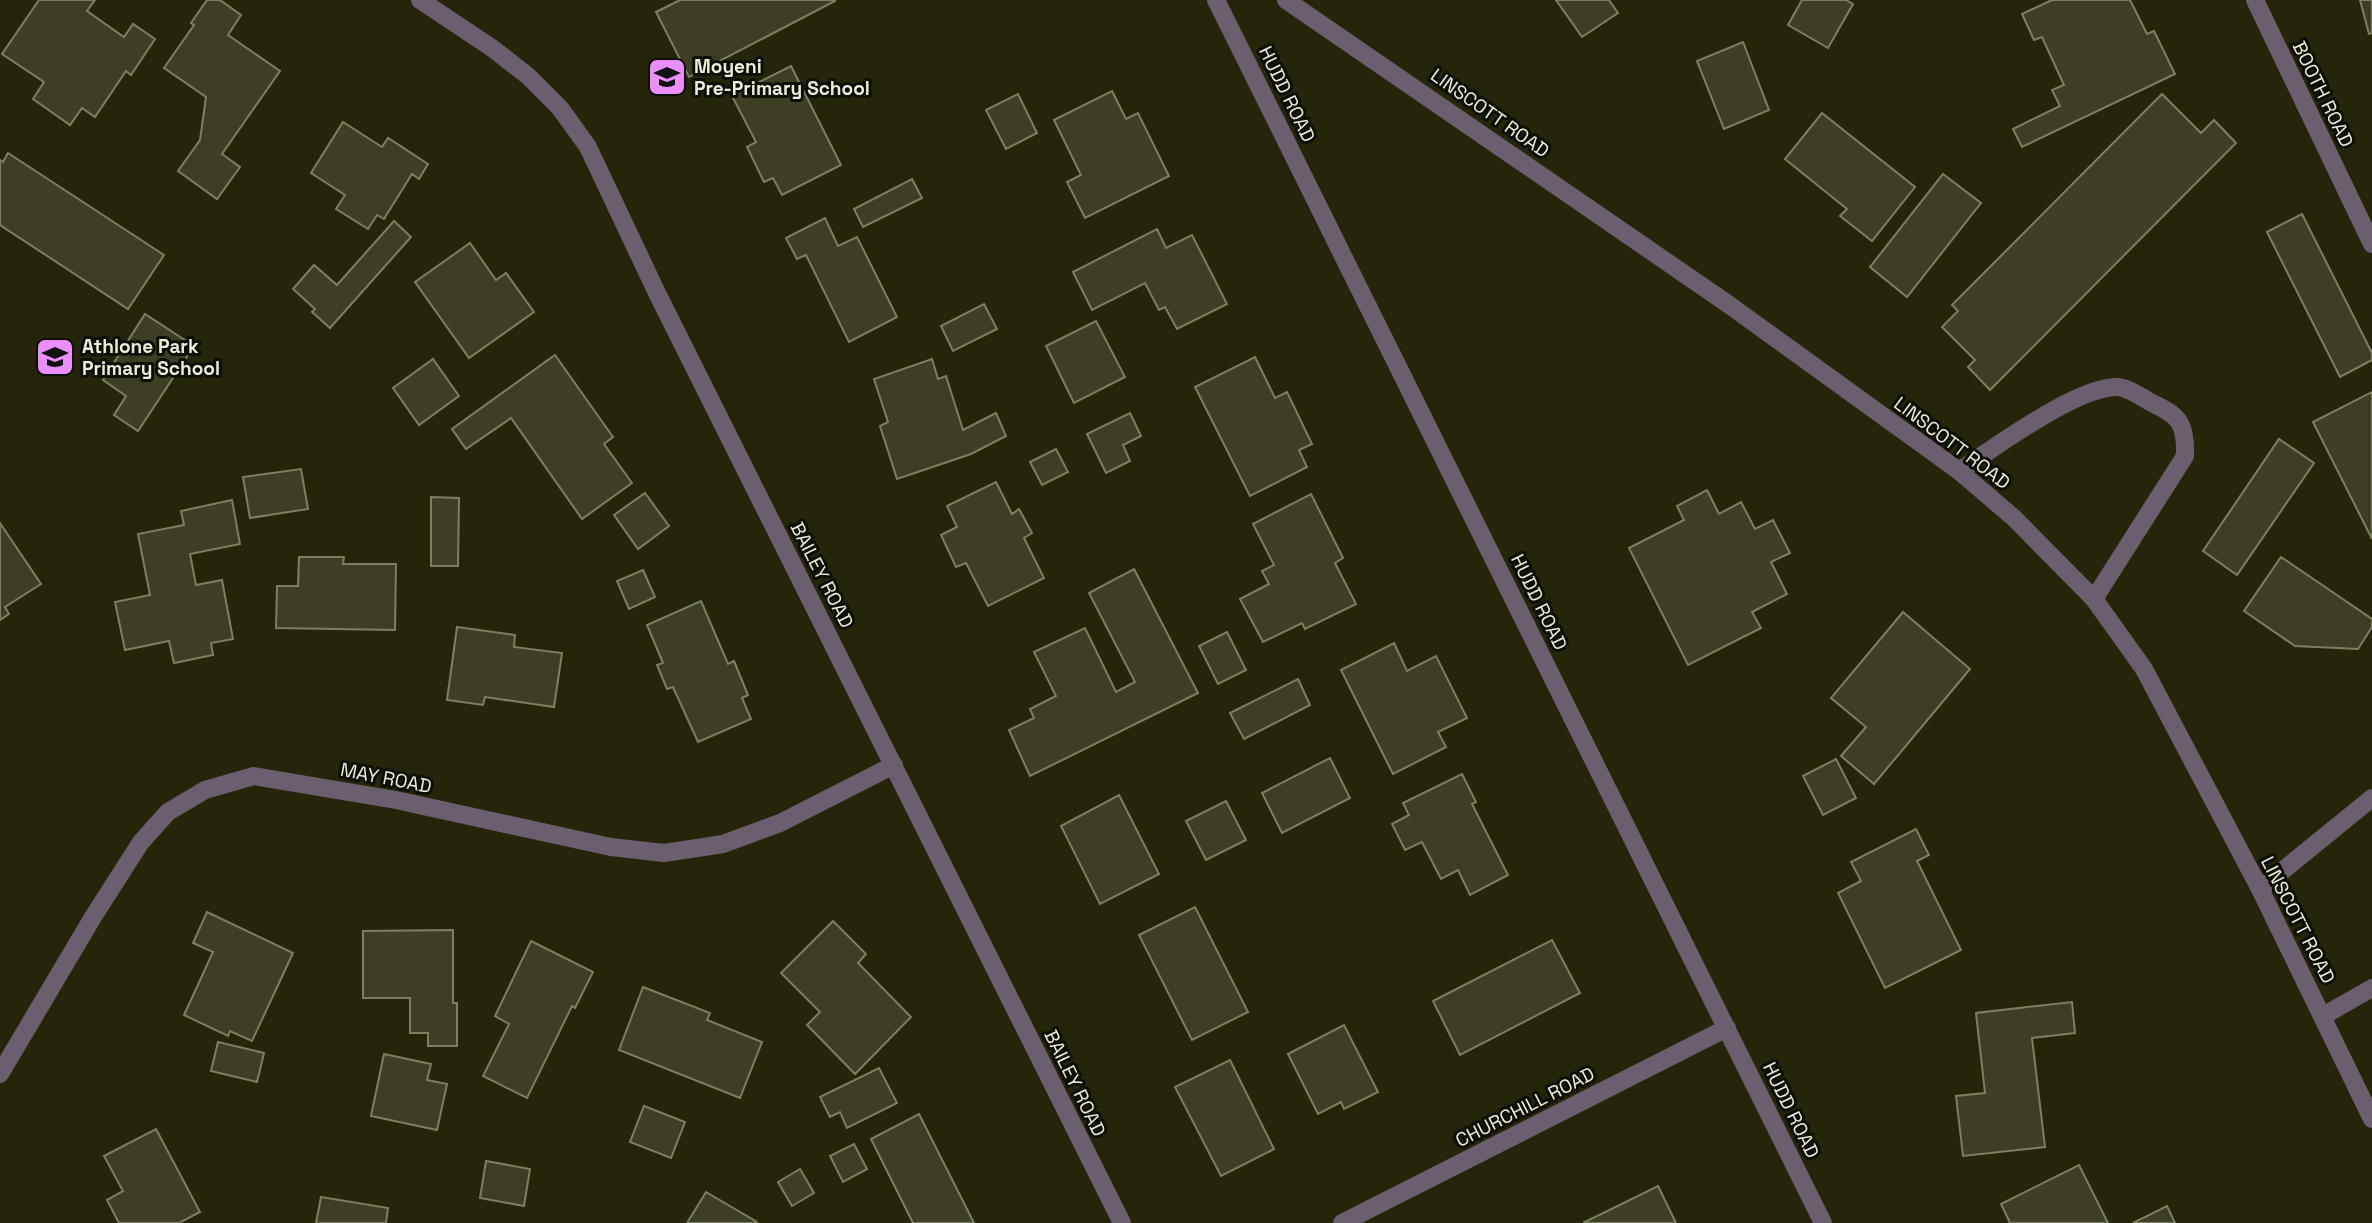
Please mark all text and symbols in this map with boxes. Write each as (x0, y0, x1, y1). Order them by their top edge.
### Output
street label: BOOTH ROAD (2287, 37, 2359, 151)
street label: HUDD ROAD (1253, 42, 1321, 146)
place label: Moyeni Pre-Primary School (694, 54, 870, 101)
school or university icon: Moyeni Pre-Primary School (646, 56, 688, 98)
street label: LINSCOTT ROAD (1426, 63, 1554, 163)
place label: Athlone Park Primary School (82, 334, 220, 381)
school or university icon: Athlone Park Primary School (34, 336, 76, 378)
street label: LINSCOTT ROAD (1889, 391, 2015, 495)
street label: BAILEY ROAD (785, 518, 859, 632)
street label: HUDD ROAD (1505, 550, 1573, 654)
street label: MAY ROAD (338, 757, 434, 799)
street label: LINSCOTT ROAD (2255, 852, 2341, 988)
street label: BAILEY ROAD (1038, 1026, 1112, 1140)
street label: HUDD ROAD (1757, 1058, 1825, 1162)
street label: CHURCHILL ROAD (1451, 1061, 1599, 1153)

